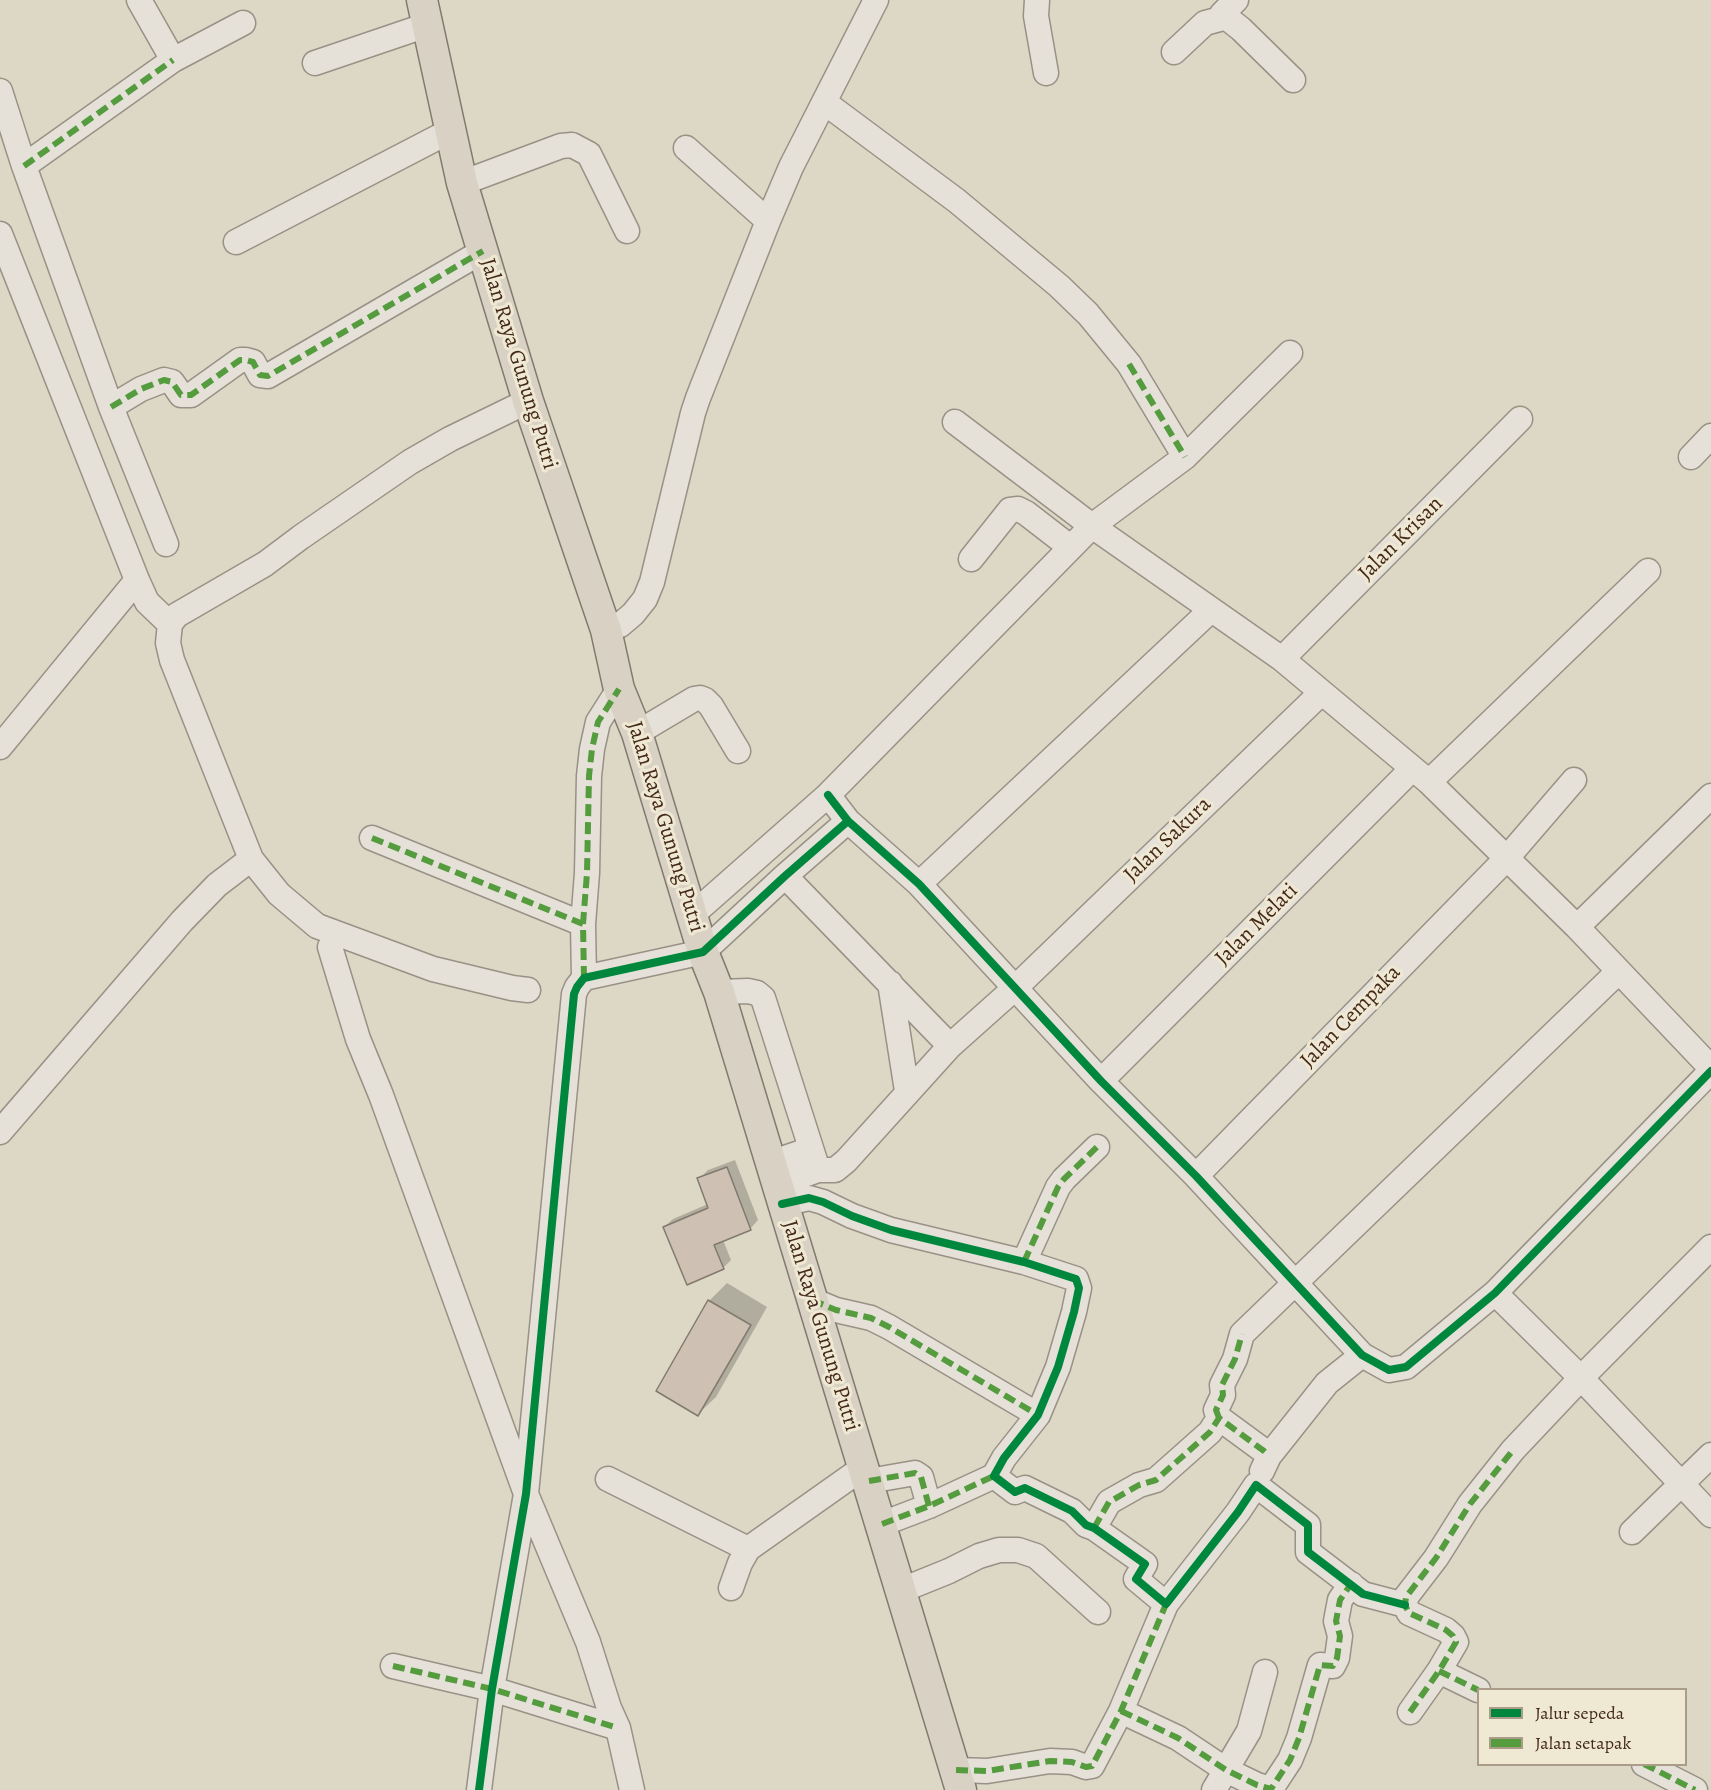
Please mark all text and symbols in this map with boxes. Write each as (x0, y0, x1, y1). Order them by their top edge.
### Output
street label: Jalan Raya Gunung Putri (473, 255, 563, 473)
street label: Jalan Krisan (1353, 491, 1449, 587)
street label: Jalan Raya Gunung Putri (620, 718, 710, 936)
street label: Jalan Sakura (1119, 792, 1217, 888)
street label: Jalan Melati (1210, 878, 1304, 972)
street label: Jalan Cempaka (1295, 960, 1407, 1074)
street label: Jalan Raya Gunung Putri (775, 1217, 865, 1435)
legend (1477, 1688, 1687, 1766)
text: Jalur sepeda (1535, 1701, 1624, 1725)
text: Jalan setapak (1535, 1731, 1631, 1755)

